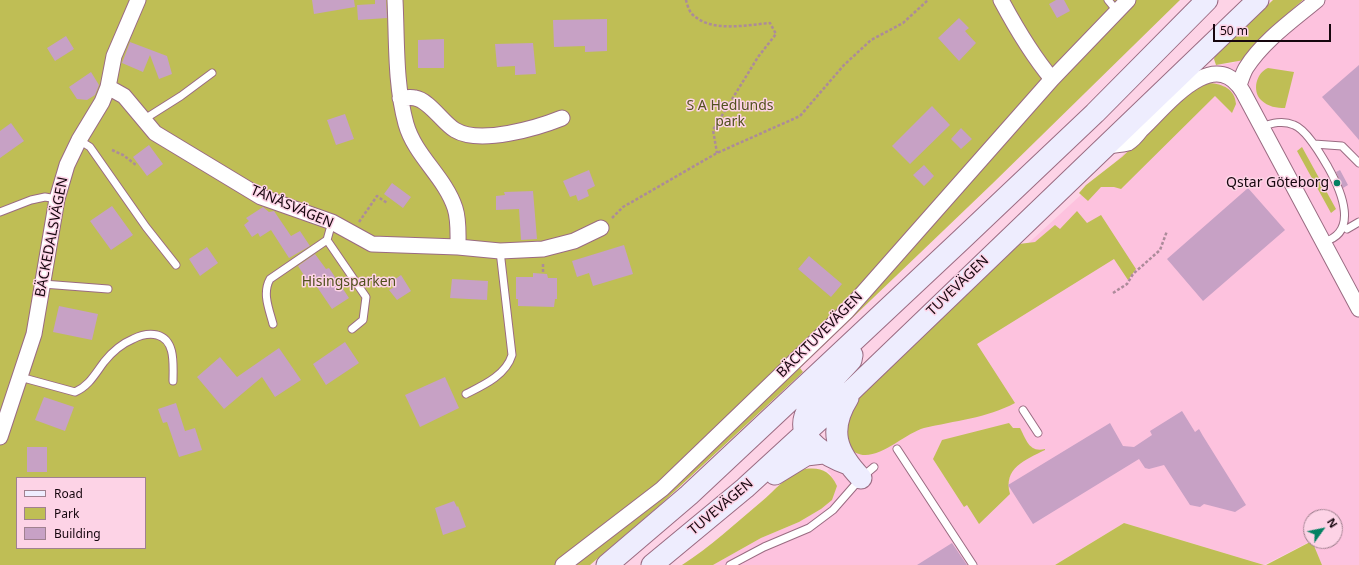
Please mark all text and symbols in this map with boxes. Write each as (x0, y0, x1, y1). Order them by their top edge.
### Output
scale bar (1215, 16, 1333, 42)
text: 50 m (1220, 22, 1248, 39)
park label: S A Hedlunds park (686, 98, 774, 130)
street label: BÄCKEDALSVÄGEN (32, 175, 72, 299)
place label: Qstar Göteborg (1226, 175, 1329, 191)
marker: Qstar Göteborg (1332, 178, 1342, 188)
street label: TÅNÅSVÄGEN (248, 182, 336, 232)
street label: TUVEVÄGEN (924, 252, 992, 320)
park label: Hisingsparken (302, 274, 396, 290)
street label: BÄCKTUVEVÄGEN (774, 289, 866, 381)
street label: TUVEVÄGEN (685, 475, 757, 539)
legend (16, 477, 146, 549)
text: Road (54, 485, 83, 502)
text: Park (54, 505, 79, 522)
north arrow (1303, 509, 1343, 549)
text: N (1324, 515, 1341, 531)
text: Building (54, 525, 101, 542)

